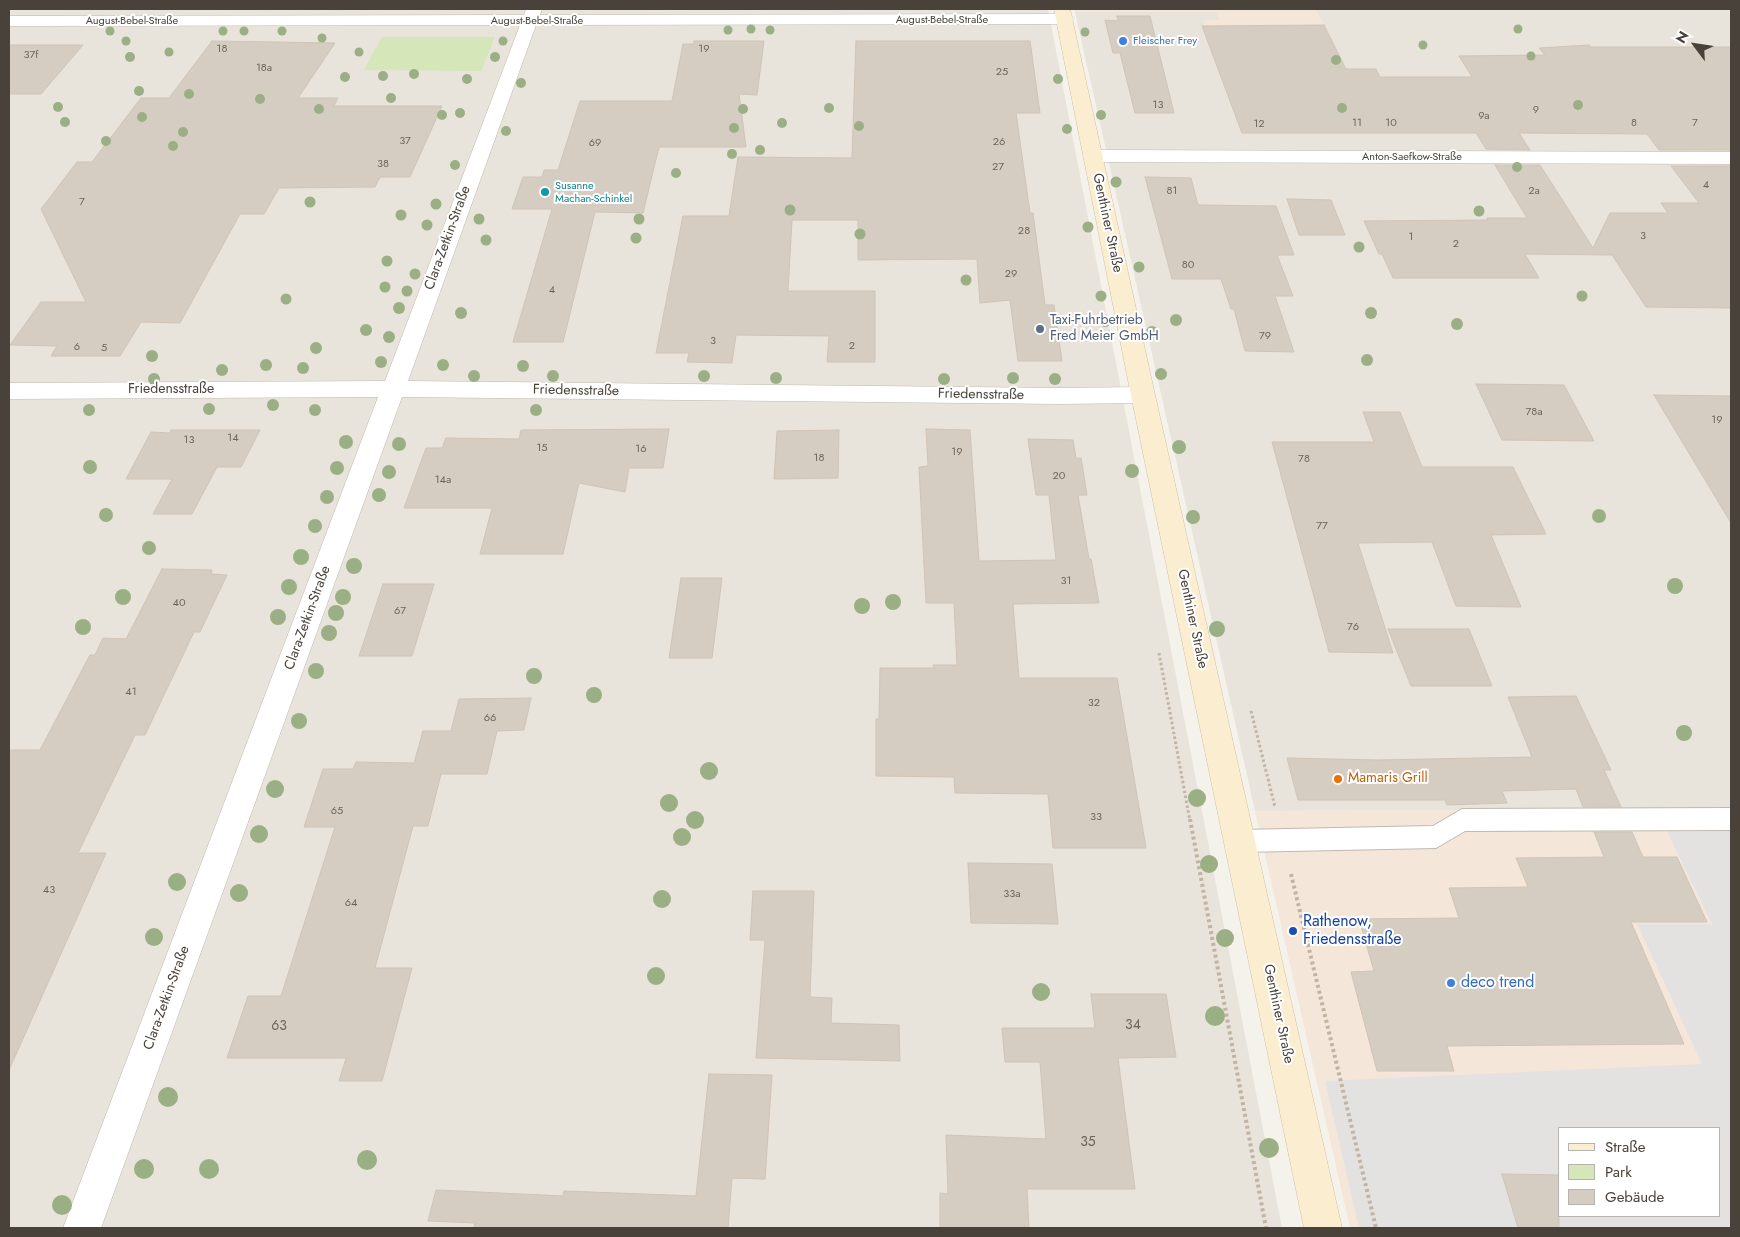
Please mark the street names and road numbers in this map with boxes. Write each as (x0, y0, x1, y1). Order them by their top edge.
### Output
street label: August-Bebel-Straße (896, 13, 988, 27)
street label: August-Bebel-Straße (86, 14, 178, 28)
street label: August-Bebel-Straße (491, 14, 583, 28)
street label: Anton-Saefkow-Straße (1362, 150, 1462, 164)
street label: Genthiner Straße (1088, 172, 1126, 274)
street label: Clara-Zetkin-Straße (421, 184, 475, 292)
street label: Friedensstraße (128, 382, 214, 398)
street label: Friedensstraße (533, 382, 619, 400)
street label: Friedensstraße (938, 386, 1024, 404)
street label: Clara-Zetkin-Straße (281, 564, 335, 672)
street label: Genthiner Straße (1173, 568, 1211, 670)
street label: Clara-Zetkin-Straße (140, 944, 194, 1052)
street label: Genthiner Straße (1259, 963, 1297, 1065)

